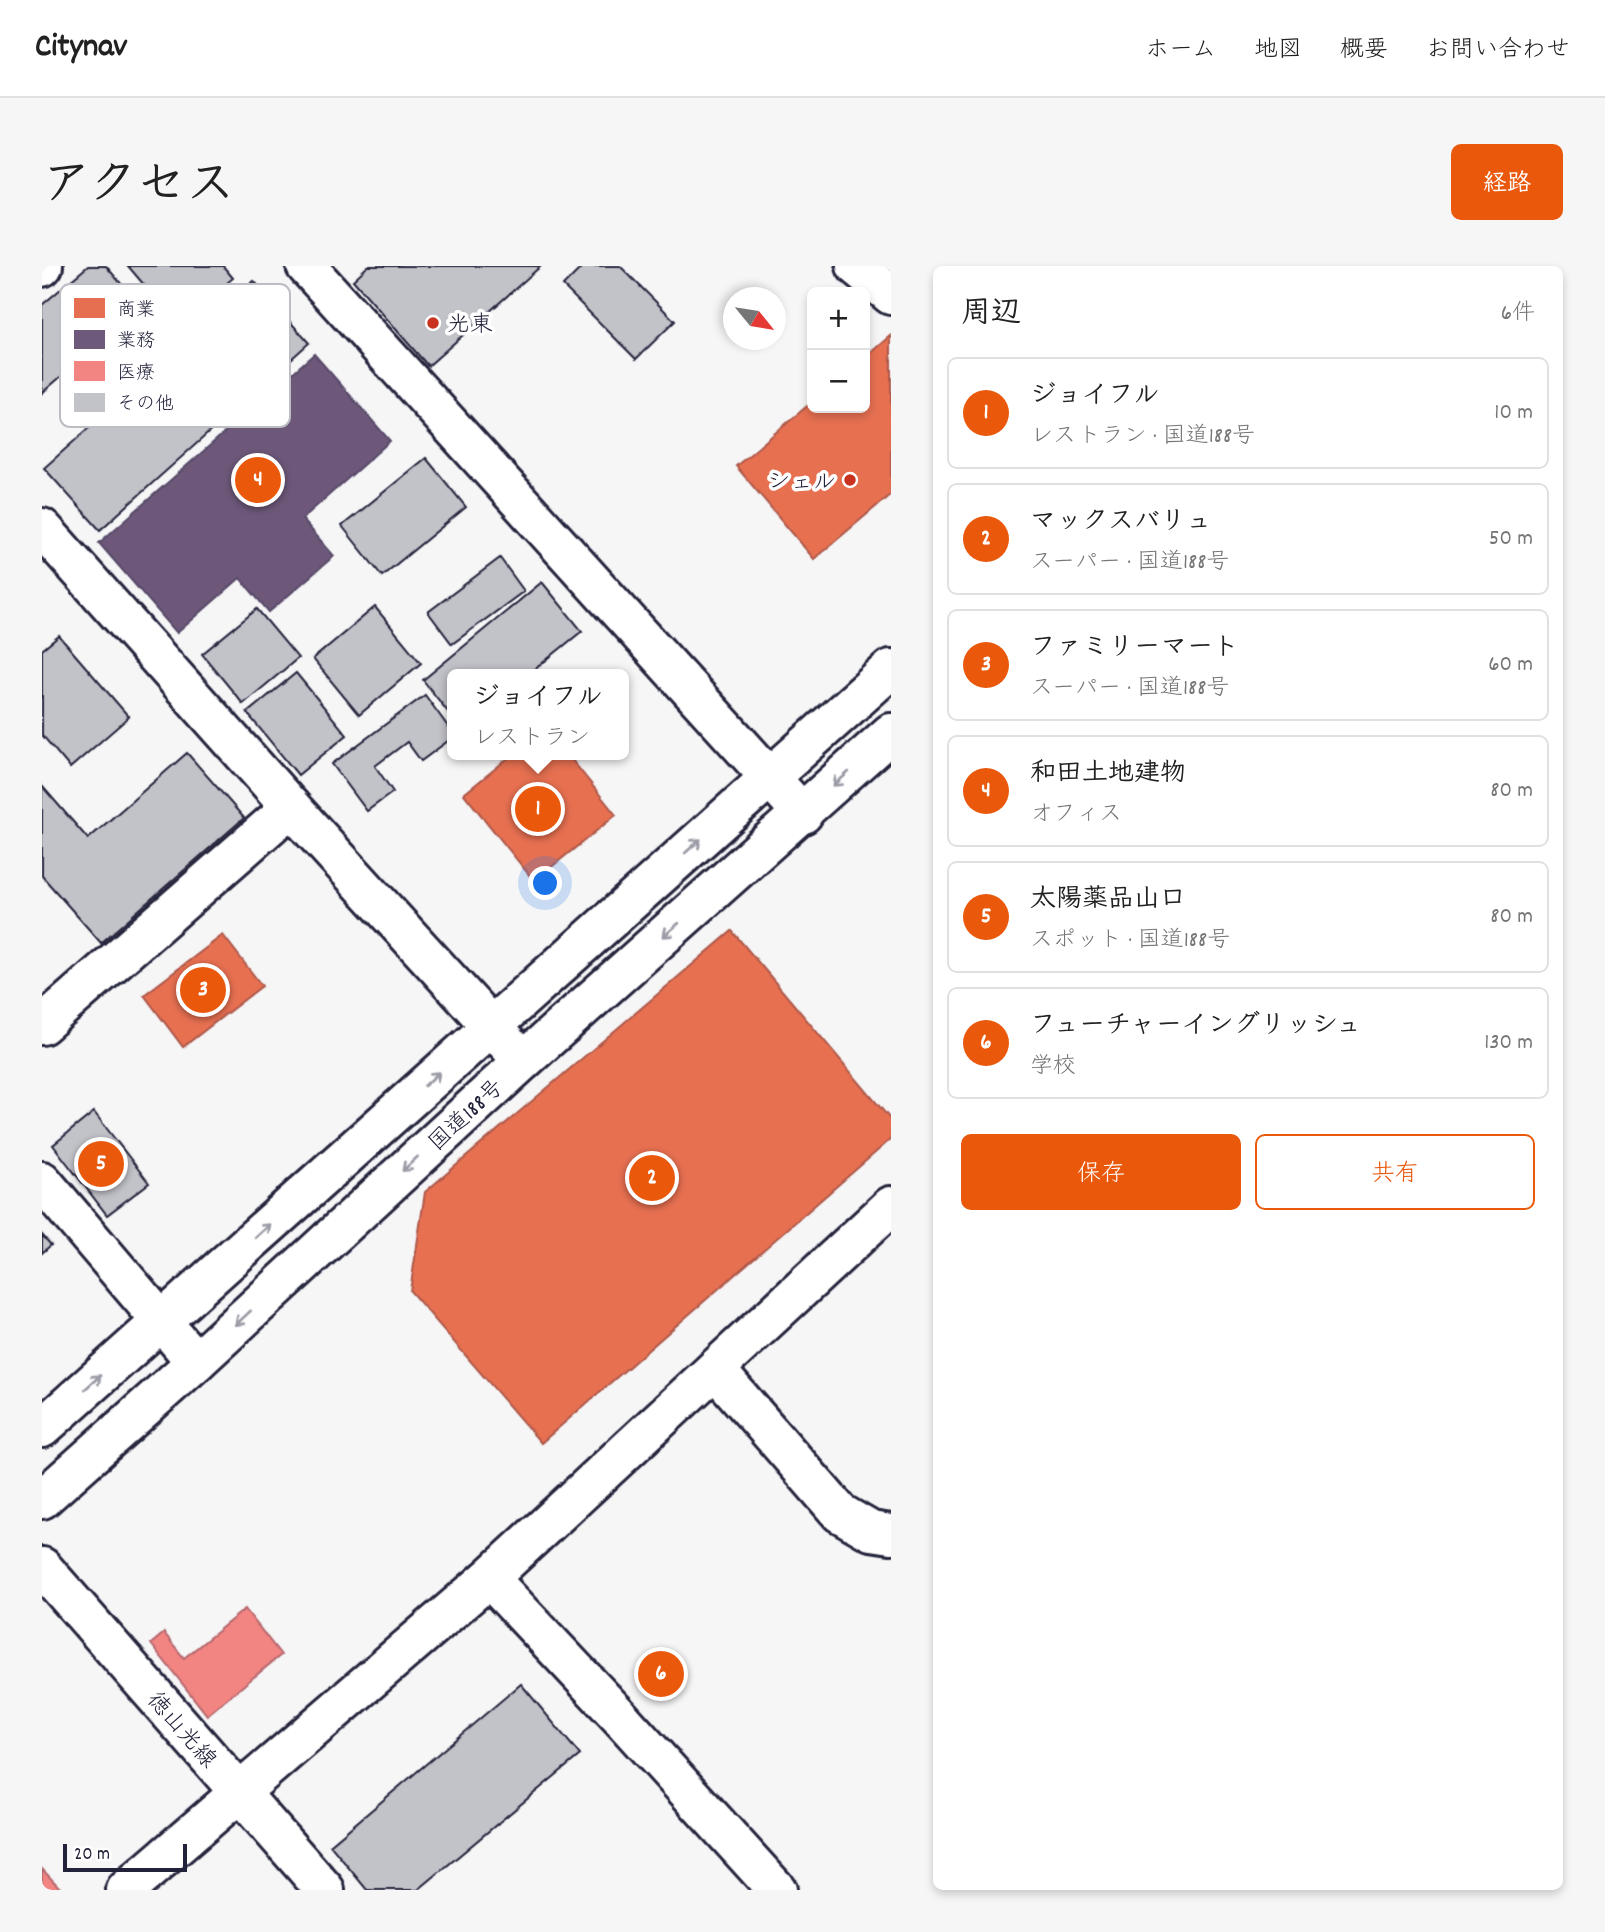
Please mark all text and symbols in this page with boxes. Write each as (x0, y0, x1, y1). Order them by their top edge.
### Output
text: Citynav (35, 25, 127, 72)
text: ホーム (1145, 34, 1216, 68)
text: 地図 (1254, 34, 1302, 68)
text: 概要 (1340, 34, 1388, 68)
text: お問い合わせ (1426, 34, 1570, 68)
button: 経路 (1451, 144, 1563, 220)
text: アクセス (42, 153, 235, 223)
legend (60, 284, 290, 427)
north arrow (723, 287, 786, 350)
map controls (807, 287, 870, 413)
button: + (807, 287, 870, 350)
text: 周辺 (961, 294, 1021, 337)
text: 商業 (117, 298, 155, 325)
text: 6件 (1501, 298, 1535, 331)
place label: 光東 (447, 310, 493, 343)
marker: 光東 (425, 315, 441, 331)
text: 業務 (117, 329, 155, 356)
button: − (807, 350, 870, 413)
text: 医療 (117, 361, 155, 388)
text: ジョイフル (1030, 378, 1159, 415)
text: その他 (117, 392, 174, 419)
text: 1 (983, 397, 989, 430)
text: 10 m (1494, 397, 1533, 430)
text: レストラン · 国道188号 (1030, 421, 1255, 454)
pin: 4 (235, 454, 281, 506)
place label: シェル (767, 467, 836, 500)
marker: シェル (842, 472, 858, 488)
text: マックスバリュ (1030, 504, 1212, 541)
text: 2 (981, 523, 991, 556)
text: 50 m (1489, 523, 1533, 556)
text: スーパー · 国道188号 (1030, 547, 1229, 580)
text: ファミリーマート (1030, 630, 1239, 667)
text: 3 (981, 649, 991, 682)
text: 60 m (1488, 649, 1533, 682)
popup (447, 669, 629, 760)
text: スーパー · 国道188号 (1030, 673, 1229, 706)
text: ジョイフル (473, 680, 603, 717)
text: レストラン (473, 723, 590, 756)
text: 和田土地建物 (1030, 756, 1186, 793)
one-way arrow (832, 771, 850, 787)
text: 4 (981, 775, 991, 808)
text: 80 m (1490, 775, 1533, 808)
pin: 1 (515, 783, 561, 835)
text: オフィス (1030, 799, 1122, 832)
one-way arrow (684, 838, 702, 854)
your location (528, 866, 562, 900)
text: 太陽薬品山口 (1030, 882, 1186, 919)
text: 5 (981, 901, 991, 934)
text: 80 m (1490, 901, 1533, 934)
one-way arrow (662, 922, 680, 938)
text: スポット · 国道188号 (1030, 925, 1230, 958)
pin: 3 (180, 964, 226, 1016)
text: フューチャーイングリッシュ (1030, 1008, 1362, 1045)
text: 6 (980, 1027, 992, 1060)
text: 130 m (1484, 1027, 1533, 1060)
text: 学校 (1030, 1051, 1076, 1084)
one-way arrow (423, 1072, 441, 1088)
street label: 国道188号 (422, 1073, 512, 1160)
button: 保存 (961, 1134, 1241, 1210)
button: 共有 (1255, 1134, 1535, 1210)
pin: 5 (78, 1138, 124, 1190)
pin: 2 (629, 1152, 675, 1204)
one-way arrow (402, 1156, 419, 1173)
one-way arrow (254, 1223, 272, 1239)
one-way arrow (235, 1310, 252, 1327)
one-way arrow (84, 1374, 101, 1391)
pin: 6 (638, 1648, 684, 1700)
street label: 徳山光線 (138, 1686, 223, 1777)
scale bar (63, 1841, 187, 1873)
text: 20 m (74, 1842, 110, 1869)

